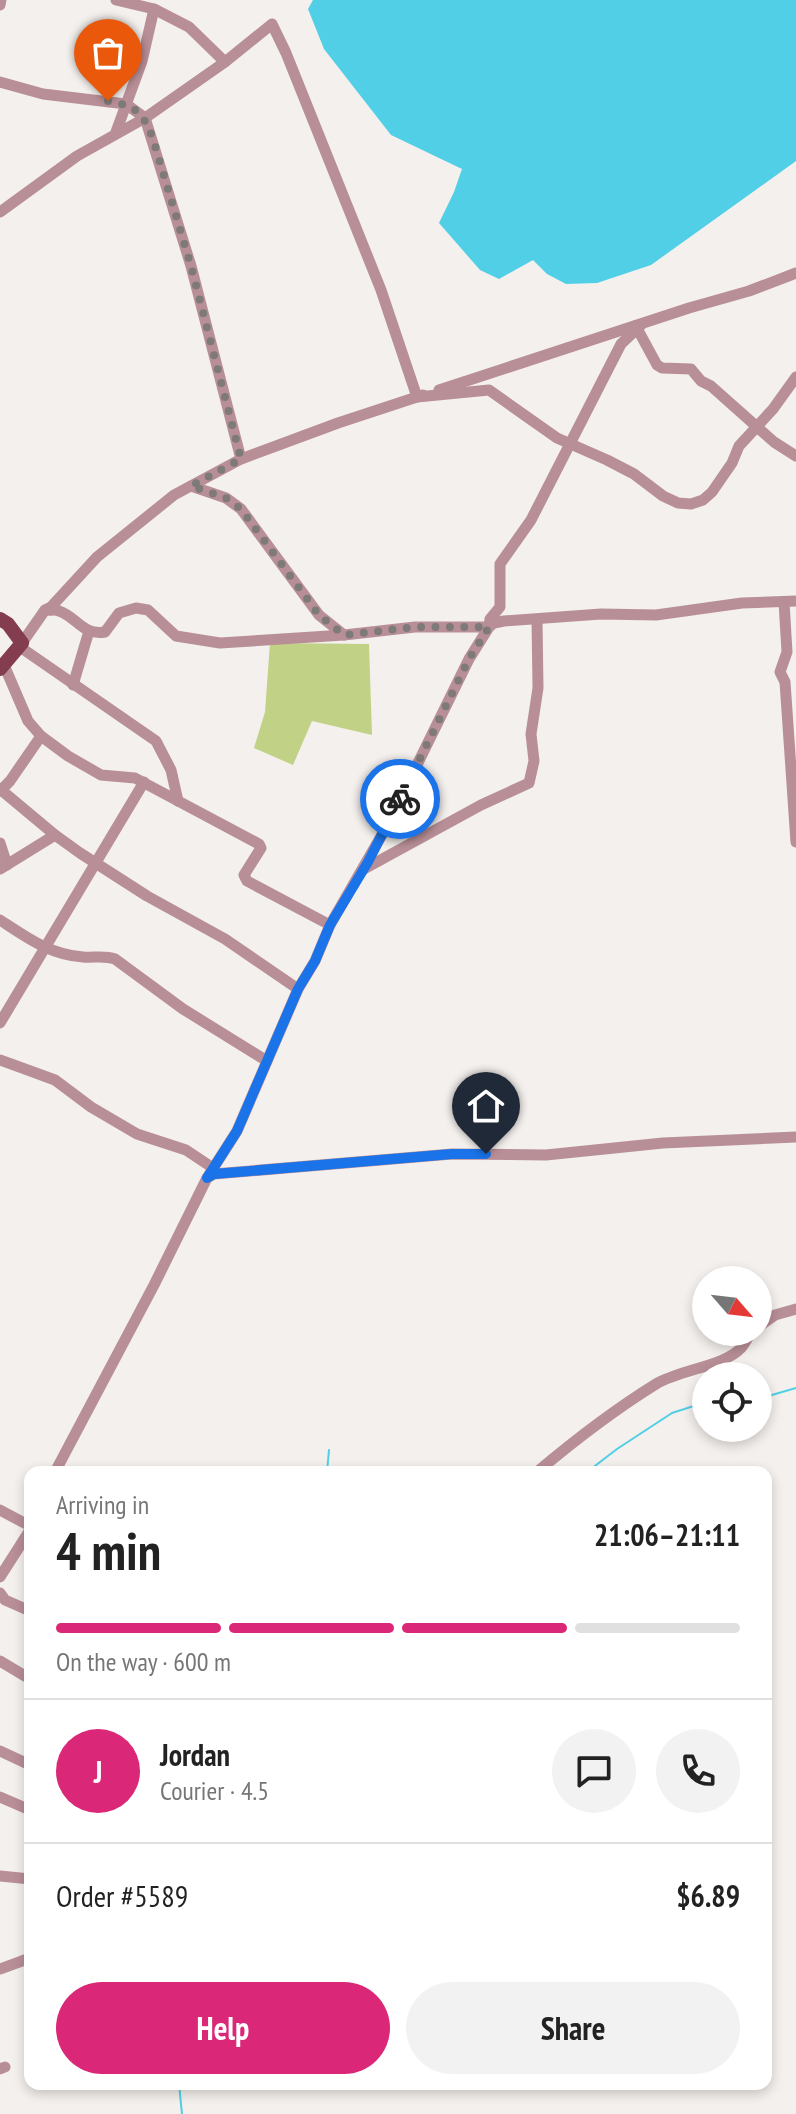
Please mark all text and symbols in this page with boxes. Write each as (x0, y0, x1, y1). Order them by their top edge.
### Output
pin (74, 19, 142, 101)
icon: bag (86, 31, 130, 75)
courier (360, 759, 440, 839)
icon: bike (378, 777, 422, 821)
pin (452, 1072, 520, 1154)
icon: home (464, 1084, 508, 1128)
north arrow (692, 1266, 772, 1346)
map controls (692, 1266, 772, 1442)
button: locate (692, 1362, 772, 1442)
text: Arriving in (56, 1488, 149, 1521)
text: 21:06–21:11 (594, 1515, 740, 1554)
text: 4 min (56, 1517, 161, 1584)
text: On the way · 600 m (56, 1645, 231, 1678)
button: chat (552, 1729, 636, 1813)
button: phone (656, 1729, 740, 1813)
text: Jordan (160, 1735, 230, 1774)
text: J (94, 1752, 102, 1791)
text: Courier · 4.5 (160, 1774, 269, 1807)
text: Order #5589 (56, 1876, 188, 1915)
text: $6.89 (676, 1876, 740, 1915)
button: Help (56, 1982, 390, 2074)
button: Share (406, 1982, 740, 2074)

